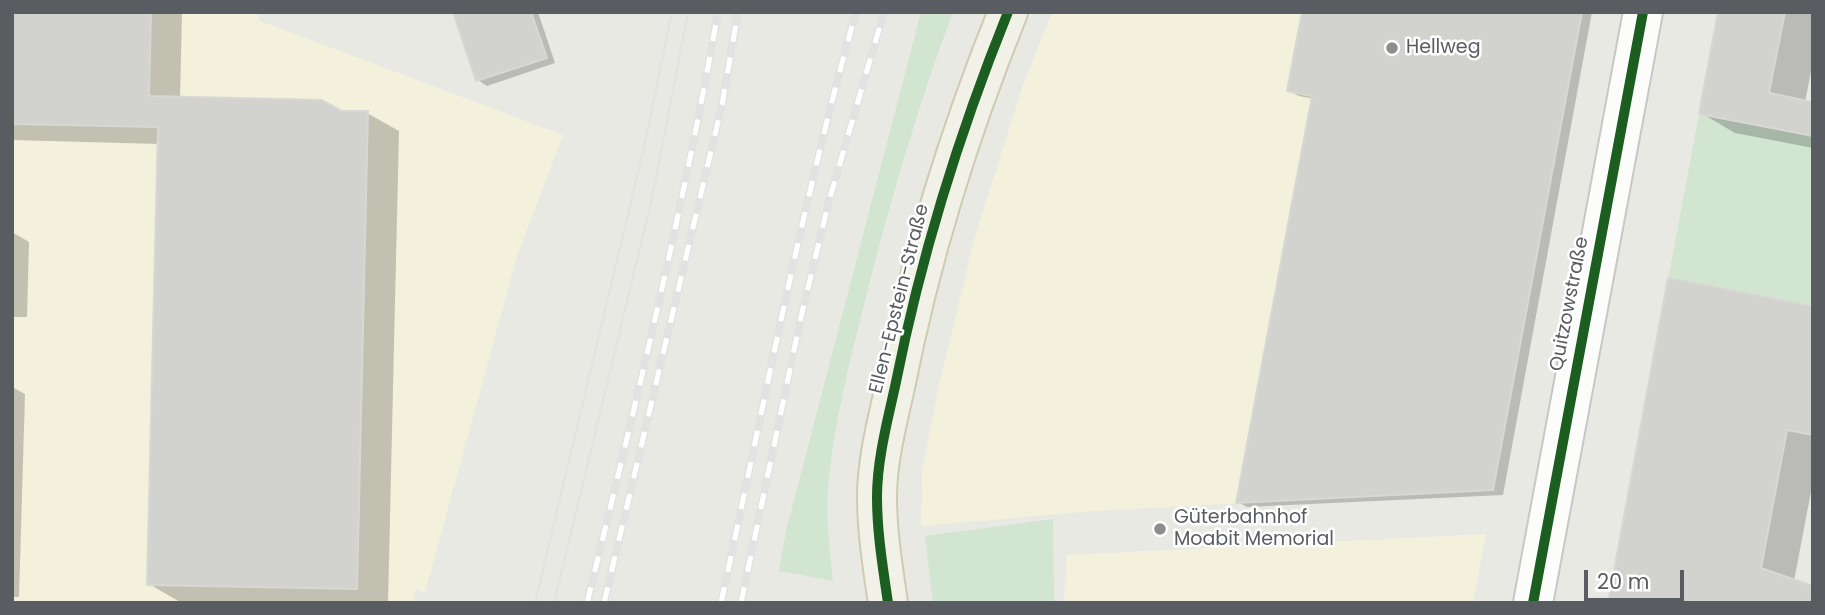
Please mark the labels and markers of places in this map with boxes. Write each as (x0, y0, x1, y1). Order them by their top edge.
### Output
place label: Hellweg (1406, 37, 1480, 59)
marker: Hellweg (1384, 40, 1400, 56)
place label: Güterbahnhof Moabit Memorial (1174, 507, 1334, 551)
marker: Güterbahnhof Moabit Memorial (1152, 521, 1168, 537)

